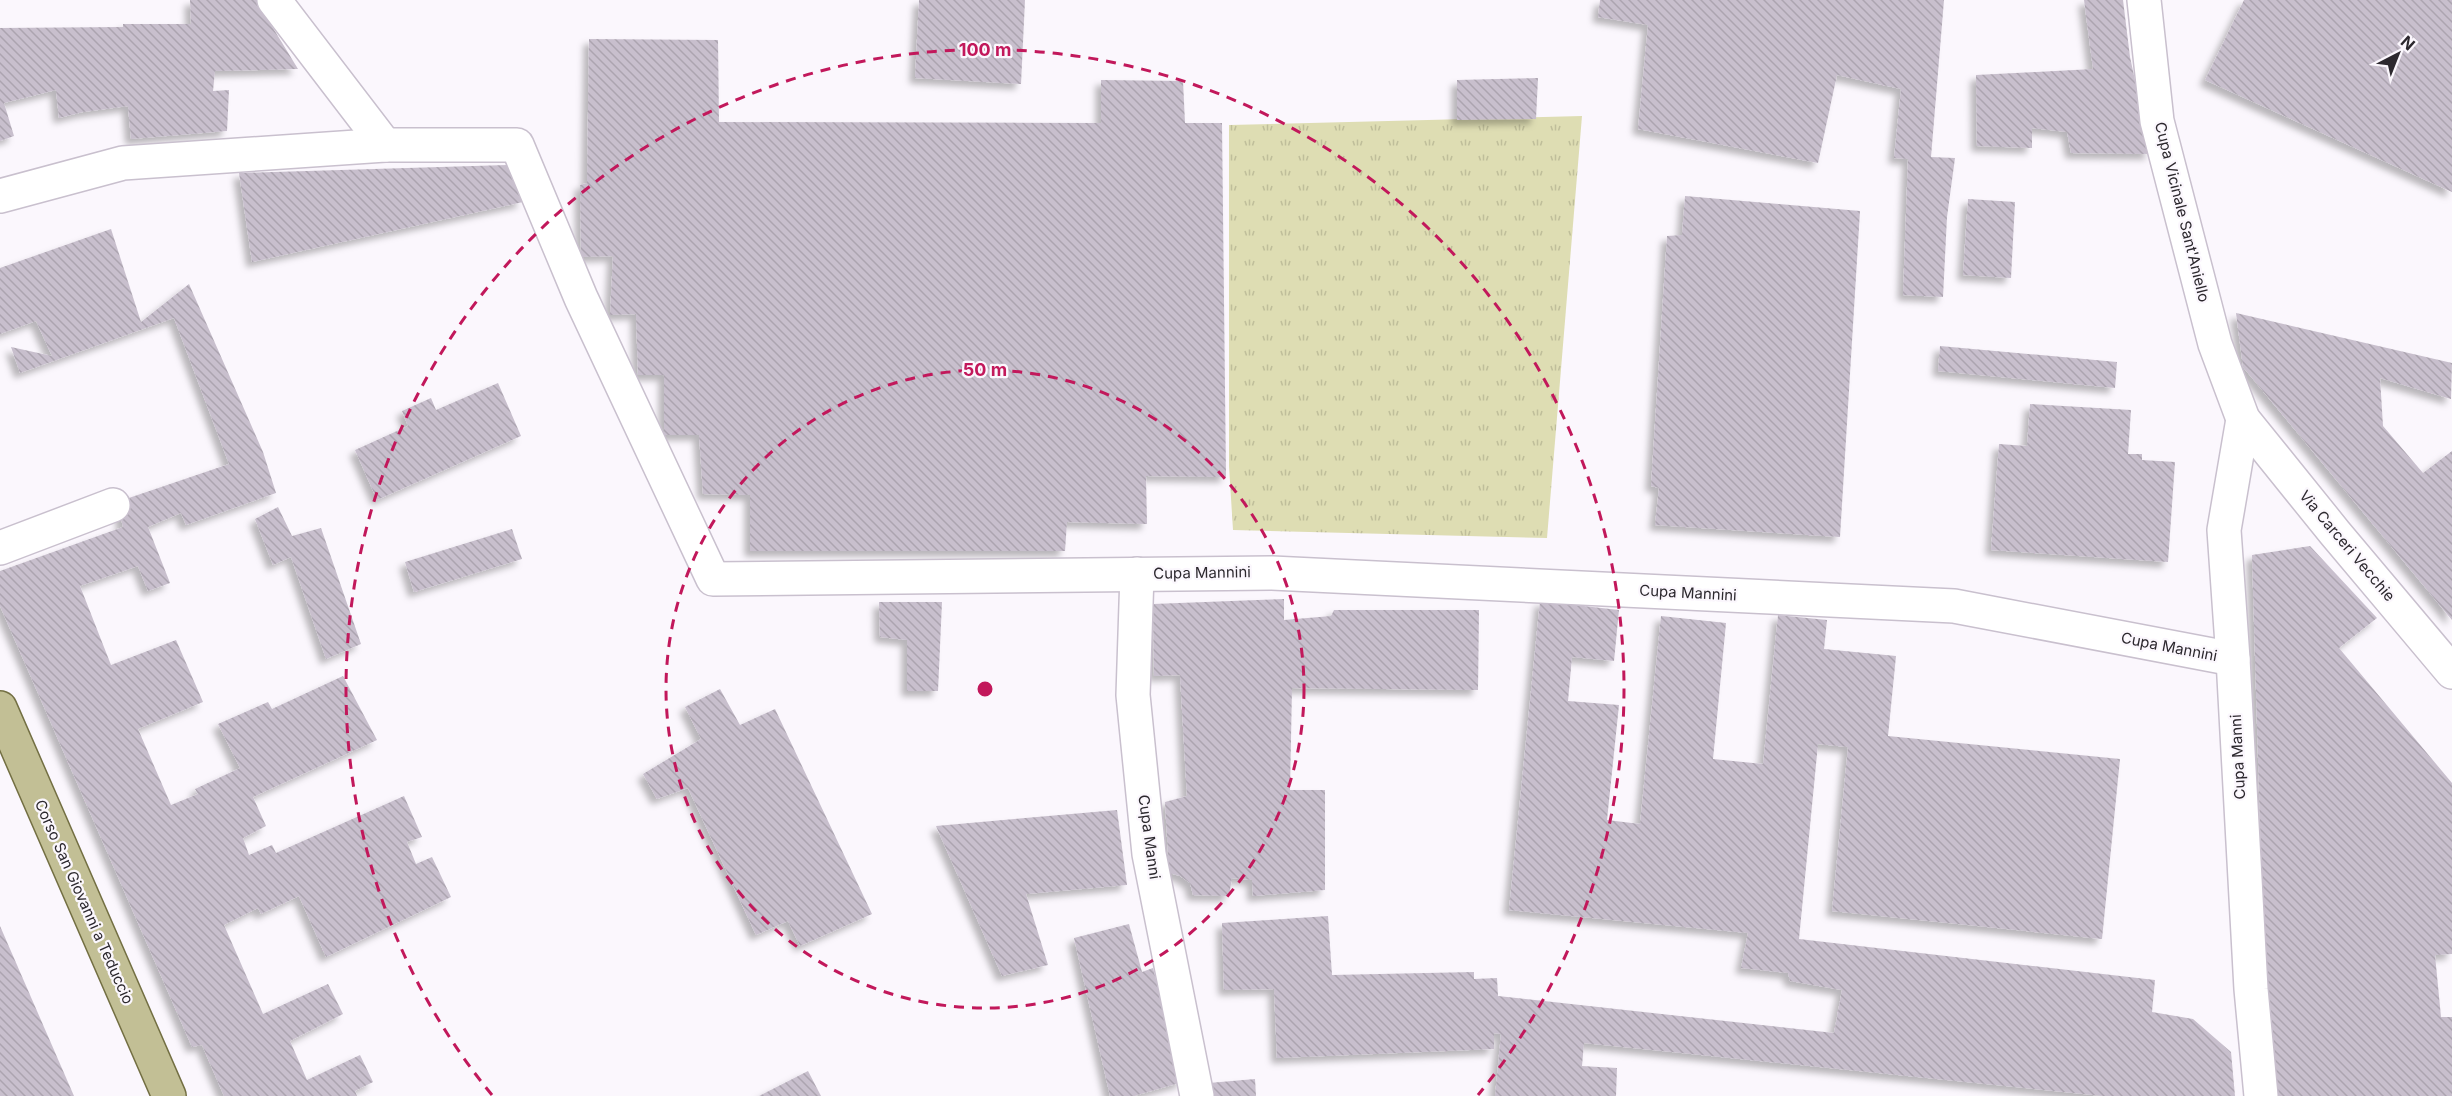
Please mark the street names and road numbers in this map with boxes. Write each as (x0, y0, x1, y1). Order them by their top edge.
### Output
street label: Cupa Vicinale Sant'Aniello (2151, 120, 2214, 304)
street label: Via Carceri Vecchie (2295, 486, 2399, 605)
street label: Cupa Mannini (1153, 562, 1251, 583)
street label: Cupa Mannini (1639, 580, 1737, 605)
street label: Cupa Mannini (2119, 628, 2219, 665)
street label: Cupa Manni (2226, 714, 2249, 800)
street label: Cupa Manni (1134, 793, 1165, 880)
street label: Corso San Giovanni a Teduccio (31, 797, 138, 1007)

